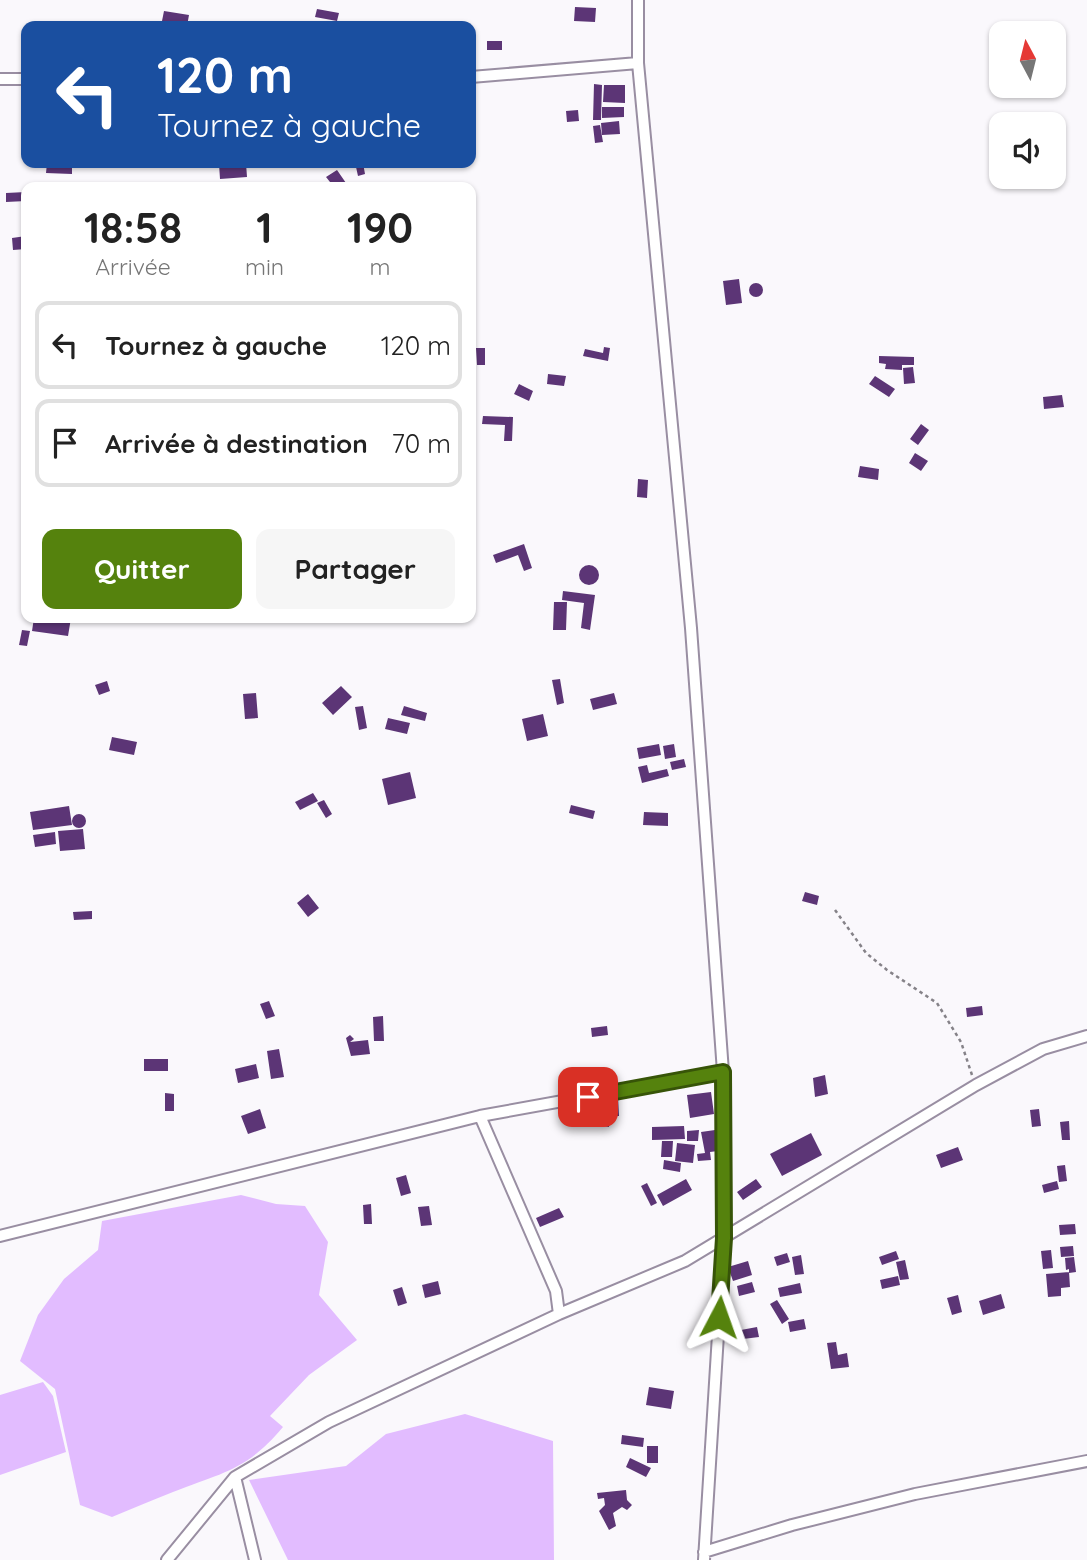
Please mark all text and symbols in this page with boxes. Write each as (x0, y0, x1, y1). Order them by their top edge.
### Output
north arrow (989, 21, 1066, 98)
map controls (989, 21, 1066, 189)
text: 120 m (157, 44, 293, 105)
icon: left (42, 49, 133, 140)
text: Tournez à gauche (157, 105, 421, 145)
button: sound (989, 112, 1066, 189)
text: 18:58 (84, 201, 182, 254)
text: 1 (256, 201, 273, 254)
text: 190 (347, 201, 413, 254)
text: Arrivée (95, 252, 171, 281)
text: min (245, 252, 284, 281)
text: m (370, 252, 391, 281)
icon: left (46, 326, 84, 364)
text: Tournez à gauche (105, 329, 327, 362)
text: 120 m (381, 329, 451, 362)
icon: arrive (46, 424, 84, 462)
text: Arrivée à destination (105, 427, 368, 460)
text: 70 m (391, 427, 451, 460)
button: Quitter (42, 529, 242, 609)
button: Partager (256, 529, 455, 609)
pin (558, 1067, 618, 1127)
icon: arrive (569, 1078, 607, 1116)
position arrow (682, 1280, 756, 1354)

